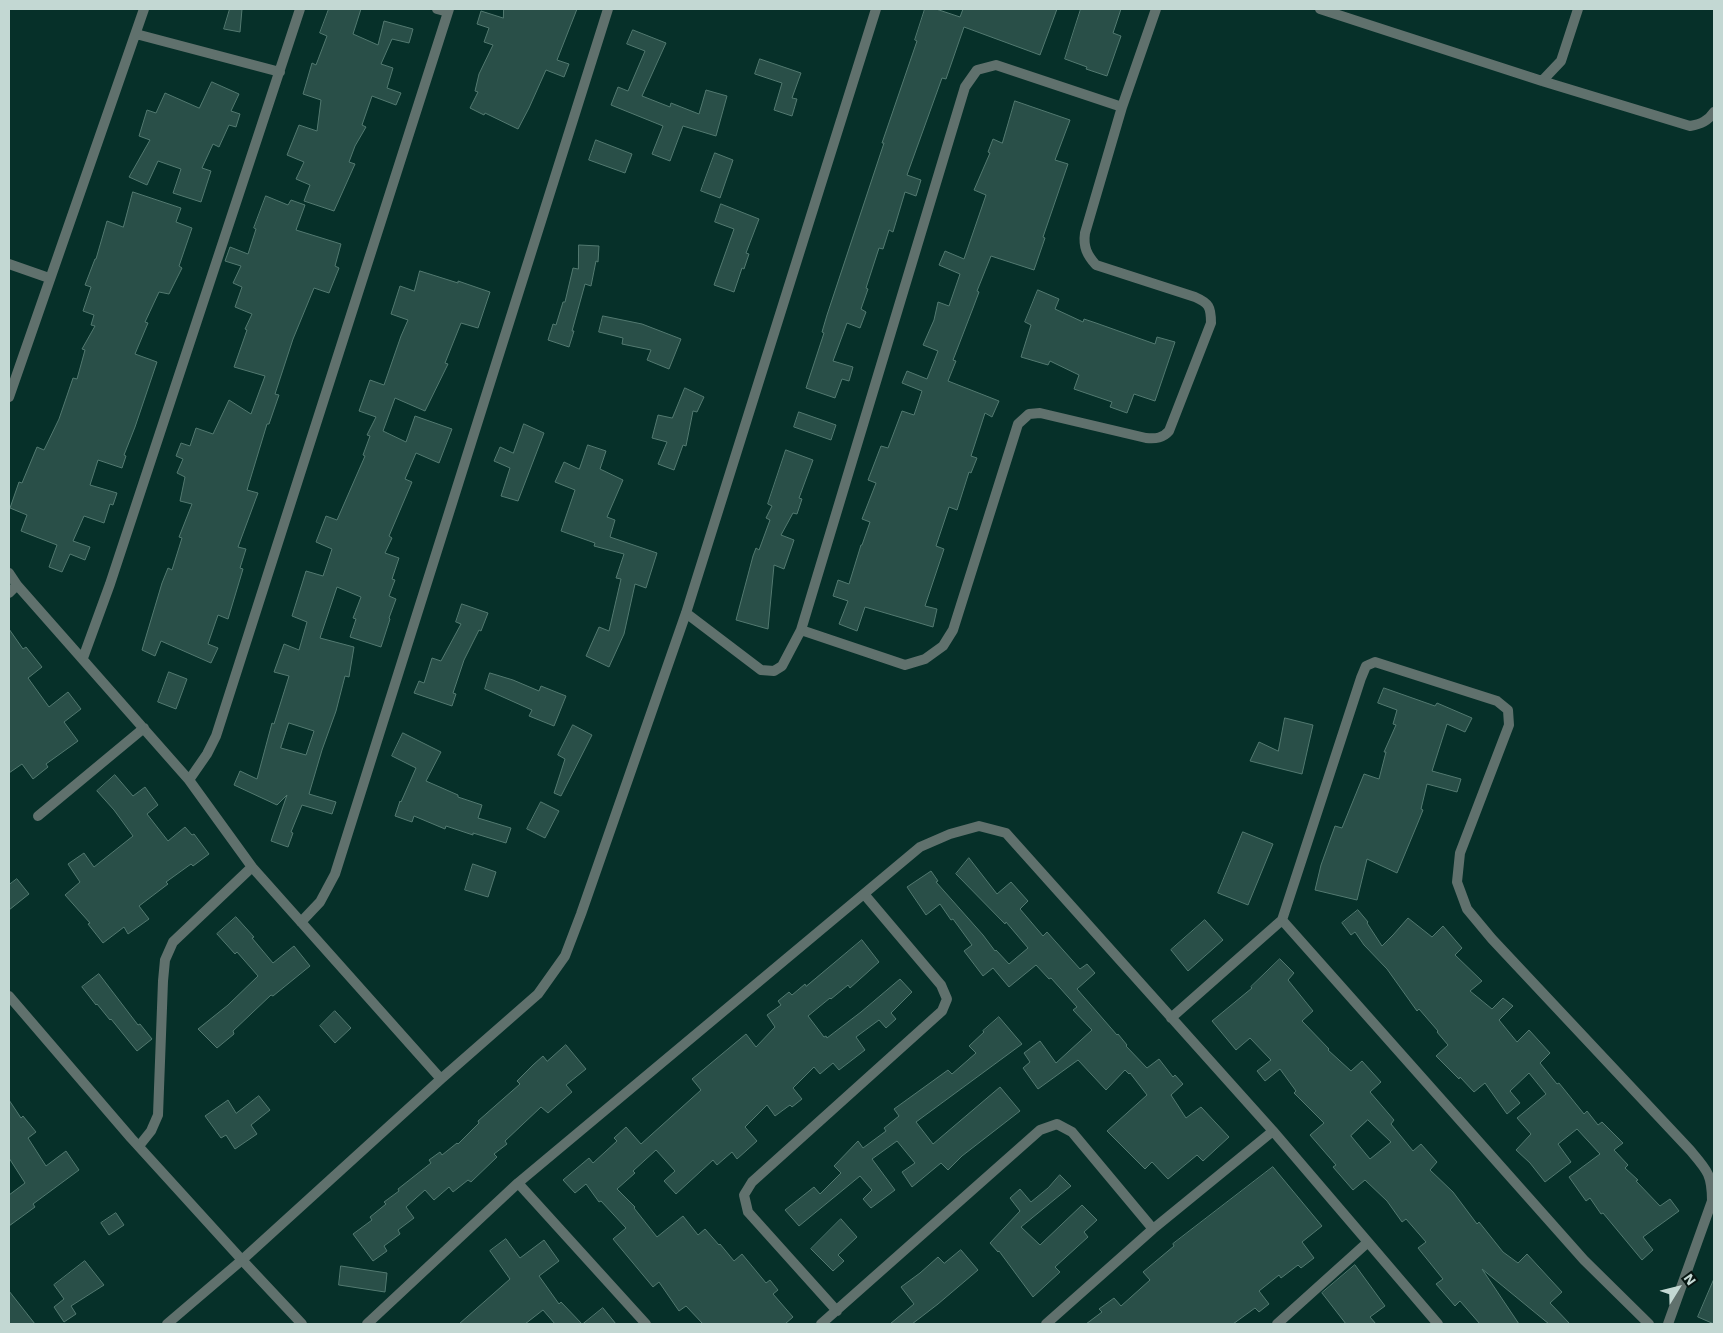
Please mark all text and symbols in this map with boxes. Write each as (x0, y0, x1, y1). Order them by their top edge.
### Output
north arrow (1653, 1263, 1703, 1313)
text: N (1681, 1270, 1700, 1288)

